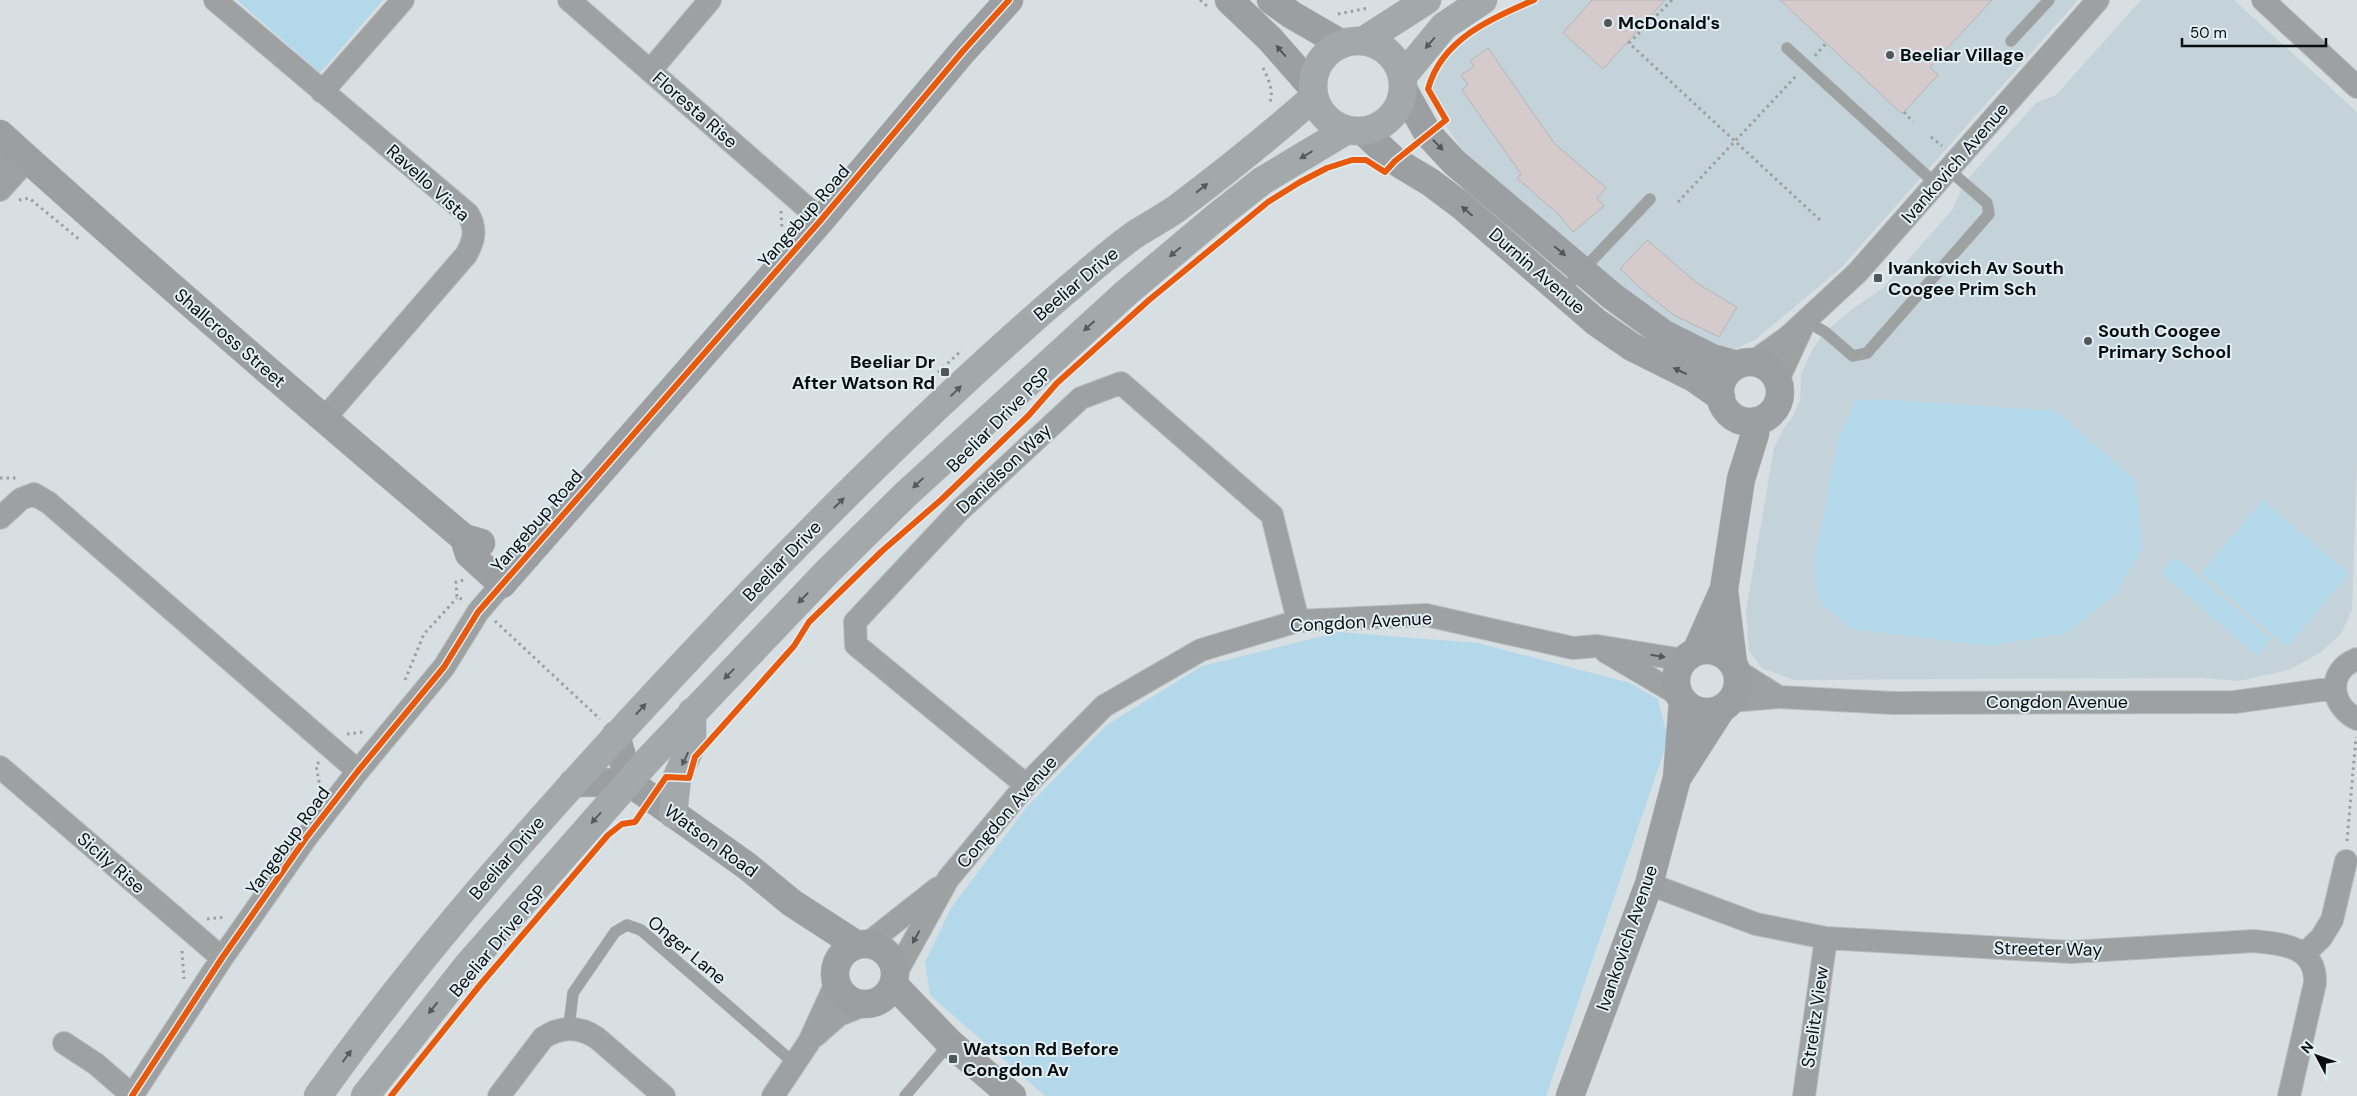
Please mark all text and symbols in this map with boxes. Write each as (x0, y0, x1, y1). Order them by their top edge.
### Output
place label: McDonald's (1618, 11, 1720, 35)
scale bar (2182, 15, 2326, 47)
marker: McDonald's (1602, 17, 1614, 29)
text: 50 m (2190, 23, 2227, 43)
one-way arrow (1424, 36, 1436, 48)
place label: Beeliar Village (1900, 43, 2024, 67)
one-way arrow (1275, 46, 1287, 58)
marker: Beeliar Village (1884, 49, 1896, 61)
street label: Floresta Rise (647, 66, 743, 154)
street label: Ivankovich Avenue (1896, 98, 2014, 228)
one-way arrow (1432, 138, 1444, 150)
street label: Ravello Vista (381, 139, 475, 227)
one-way arrow (1299, 151, 1312, 160)
street label: Yangebup Road (753, 160, 855, 272)
one-way arrow (1196, 183, 1209, 193)
one-way arrow (1461, 205, 1474, 216)
street label: Durnin Avenue (1484, 222, 1590, 320)
street label: Beeliar Drive (1029, 242, 1123, 326)
one-way arrow (1554, 245, 1566, 257)
one-way arrow (1169, 246, 1182, 257)
place label: Ivankovich Av South Coogee Prim Sch (1888, 256, 2064, 301)
marker: Ivankovich Av South Coogee Prim Sch (1872, 272, 1884, 284)
street label: Shallcross Street (169, 283, 291, 393)
place label: South Coogee Primary School (2098, 319, 2231, 364)
one-way arrow (1084, 320, 1096, 332)
marker: South Coogee Primary School (2082, 335, 2094, 347)
place label: Beeliar Dr After Watson Rd (792, 350, 935, 395)
street label: Beeliar Drive PSP (941, 362, 1057, 478)
marker: Beeliar Dr After Watson Rd (939, 366, 951, 378)
one-way arrow (1673, 367, 1687, 375)
one-way arrow (950, 385, 962, 397)
street label: Danielson Way (951, 419, 1057, 519)
street label: Yangebup Road (486, 465, 588, 577)
one-way arrow (912, 477, 924, 489)
one-way arrow (832, 498, 844, 510)
street label: Beeliar Drive (737, 515, 827, 607)
one-way arrow (797, 591, 809, 603)
street label: Congdon Avenue (1290, 606, 1432, 638)
one-way arrow (1650, 652, 1666, 660)
one-way arrow (723, 668, 735, 680)
street label: Congdon Avenue (1986, 690, 2128, 714)
one-way arrow (635, 703, 647, 715)
street label: Congdon Avenue (951, 751, 1063, 873)
one-way arrow (681, 752, 689, 766)
street label: Yangebup Road (240, 782, 336, 900)
street label: Watson Road (660, 799, 762, 883)
street label: Beeliar Drive (464, 811, 550, 905)
one-way arrow (591, 812, 602, 824)
street label: Sicily Rise (72, 827, 150, 899)
street label: Ivankovich Avenue (1591, 862, 1663, 1014)
street label: Beeliar Drive PSP (444, 880, 552, 1002)
street label: Onger Lane (643, 910, 731, 990)
one-way arrow (912, 930, 920, 945)
street label: Streeter Way (1994, 936, 2102, 962)
street label: Strelitz View (1796, 964, 1834, 1069)
one-way arrow (428, 1001, 439, 1014)
north arrow (2292, 1031, 2342, 1081)
place label: Watson Rd Before Congdon Av (963, 1037, 1119, 1082)
text: N (2297, 1038, 2317, 1057)
one-way arrow (342, 1049, 352, 1063)
marker: Watson Rd Before Congdon Av (947, 1053, 959, 1065)

